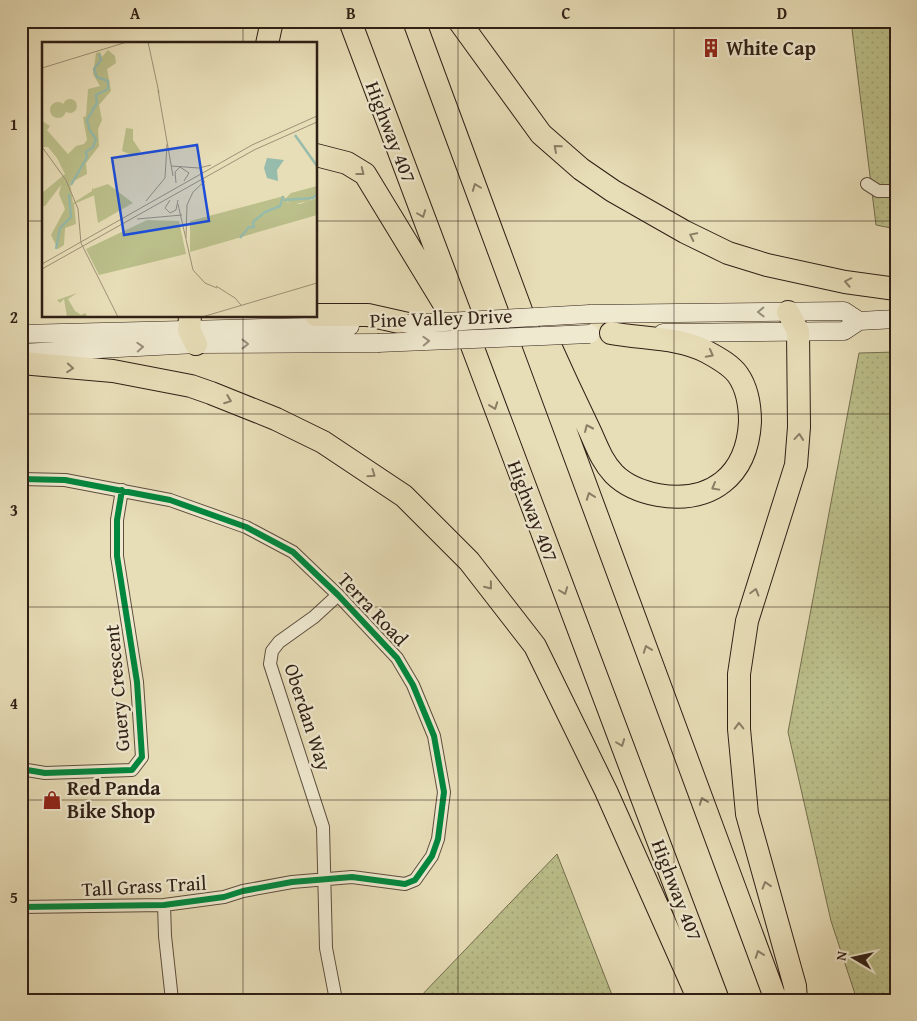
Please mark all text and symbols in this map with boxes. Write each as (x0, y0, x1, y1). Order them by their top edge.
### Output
text: A (130, 1, 141, 25)
text: B (346, 1, 356, 25)
text: C (561, 1, 571, 25)
text: D (777, 1, 787, 25)
place label: White Cap (726, 33, 816, 62)
building icon: White Cap (700, 37, 722, 59)
inset map (42, 42, 318, 318)
street label: Highway 407 (359, 77, 424, 187)
text: 1 (10, 112, 18, 136)
one-way arrow (553, 145, 562, 154)
one-way arrow (355, 167, 364, 175)
one-way arrow (472, 183, 482, 192)
one-way arrow (416, 210, 426, 218)
one-way arrow (689, 232, 698, 242)
one-way arrow (843, 277, 852, 288)
street label: Pine Valley Drive (369, 301, 513, 334)
text: 2 (10, 305, 18, 329)
one-way arrow (757, 307, 764, 317)
one-way arrow (423, 335, 431, 346)
one-way arrow (241, 338, 249, 349)
one-way arrow (136, 341, 144, 352)
one-way arrow (704, 348, 713, 358)
one-way arrow (66, 362, 74, 373)
one-way arrow (224, 394, 232, 404)
one-way arrow (488, 401, 498, 410)
one-way arrow (583, 424, 594, 433)
one-way arrow (793, 432, 804, 440)
street label: Highway 407 (501, 456, 566, 566)
one-way arrow (366, 468, 376, 477)
one-way arrow (711, 481, 720, 491)
one-way arrow (586, 493, 596, 501)
text: 3 (10, 498, 18, 522)
street label: Terra Road (331, 565, 415, 652)
one-way arrow (484, 580, 492, 589)
one-way arrow (558, 586, 568, 595)
one-way arrow (750, 589, 760, 597)
street label: Guery Crescent (97, 623, 136, 753)
one-way arrow (643, 645, 653, 654)
street label: Oberdan Way (277, 659, 339, 774)
text: 4 (10, 691, 18, 715)
one-way arrow (734, 721, 744, 729)
one-way arrow (615, 738, 625, 747)
place label: Red Panda Bike Shop (67, 773, 161, 825)
shop icon: Red Panda Bike Shop (41, 789, 63, 811)
one-way arrow (699, 798, 709, 806)
street label: Highway 407 (645, 835, 710, 945)
street label: Tall Grass Trail (81, 868, 208, 903)
one-way arrow (762, 881, 772, 890)
text: 5 (10, 885, 18, 909)
north arrow (830, 934, 880, 984)
text: N (831, 949, 852, 962)
one-way arrow (755, 950, 765, 959)

